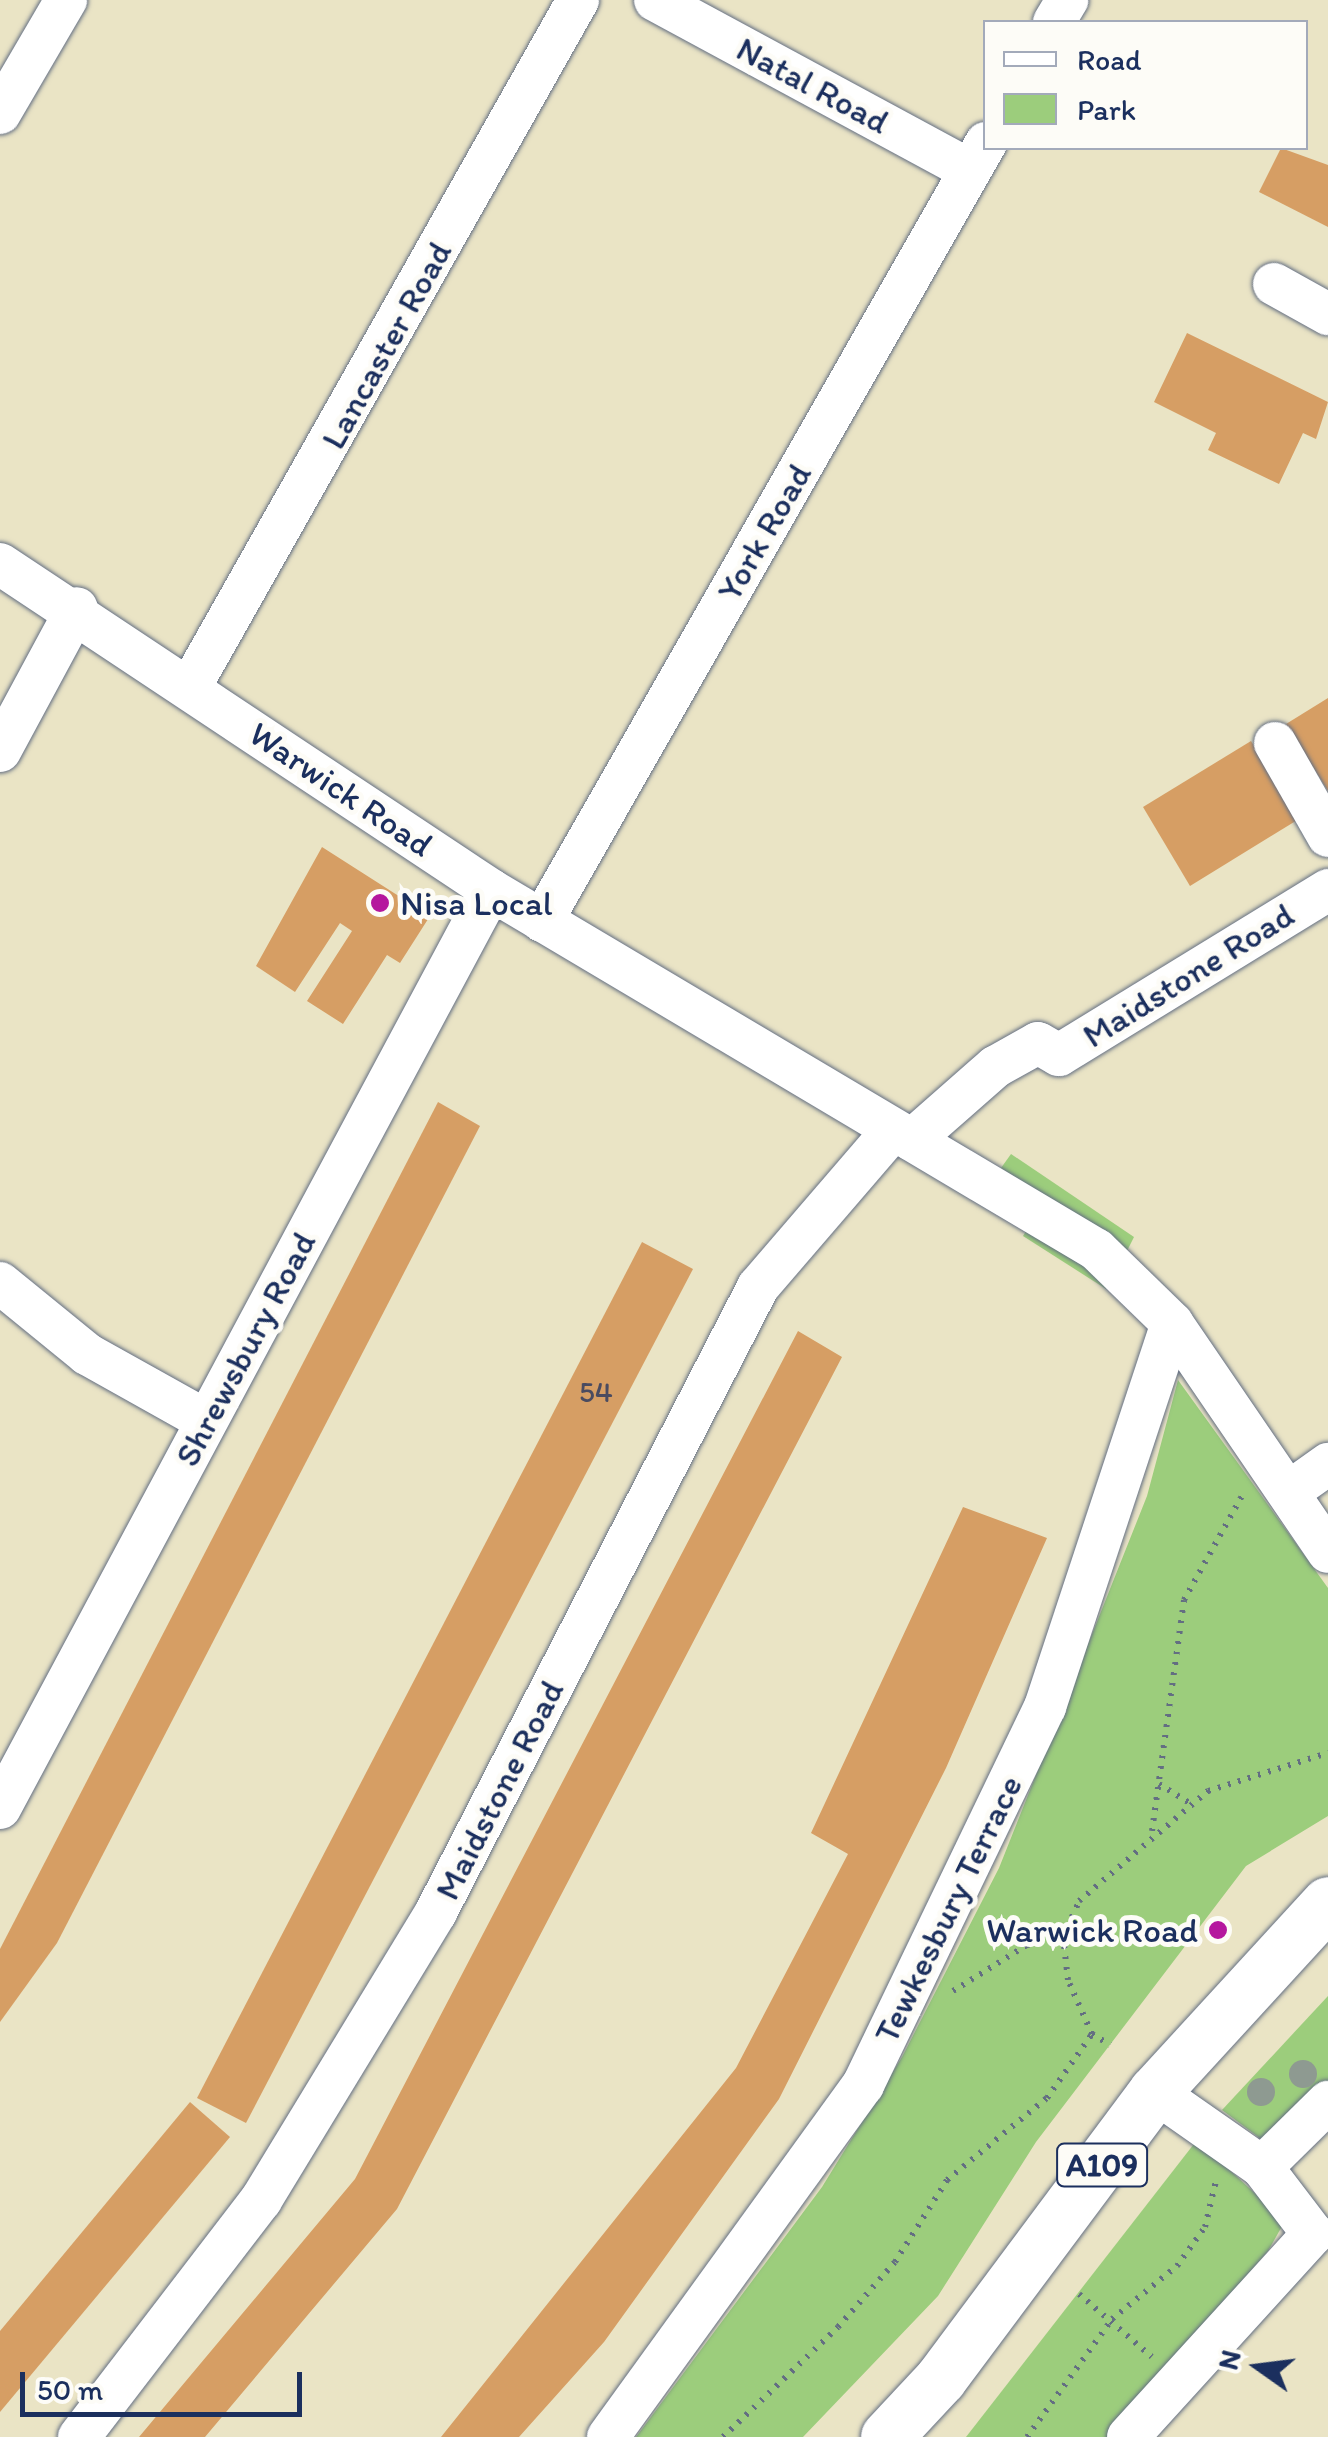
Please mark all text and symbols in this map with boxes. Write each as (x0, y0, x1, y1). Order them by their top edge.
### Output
legend (983, 20, 1308, 150)
street label: Natal Road (730, 28, 896, 142)
text: Road (1077, 41, 1142, 78)
text: Park (1077, 91, 1136, 128)
street label: Lancaster Road (312, 234, 460, 456)
street label: York Road (708, 456, 820, 608)
street label: Warwick Road (242, 712, 440, 866)
place label: Nisa Local (400, 882, 552, 924)
marker: Nisa Local (369, 892, 391, 914)
street label: Maidstone Road (1075, 894, 1301, 1056)
street label: Shrewsbury Road (166, 1225, 324, 1473)
house number: 54 (579, 1374, 613, 1410)
street label: Maidstone Road (426, 1673, 572, 1907)
street label: Tewkesbury Terrace (865, 1768, 1031, 2050)
place label: Warwick Road (987, 1909, 1198, 1951)
marker: Warwick Road (1207, 1919, 1229, 1941)
road number: A109 (1054, 2138, 1150, 2192)
north arrow (1208, 2317, 1308, 2417)
text: N (1210, 2346, 1248, 2373)
scale bar (25, 2352, 308, 2414)
text: 50 m (37, 2371, 103, 2408)

